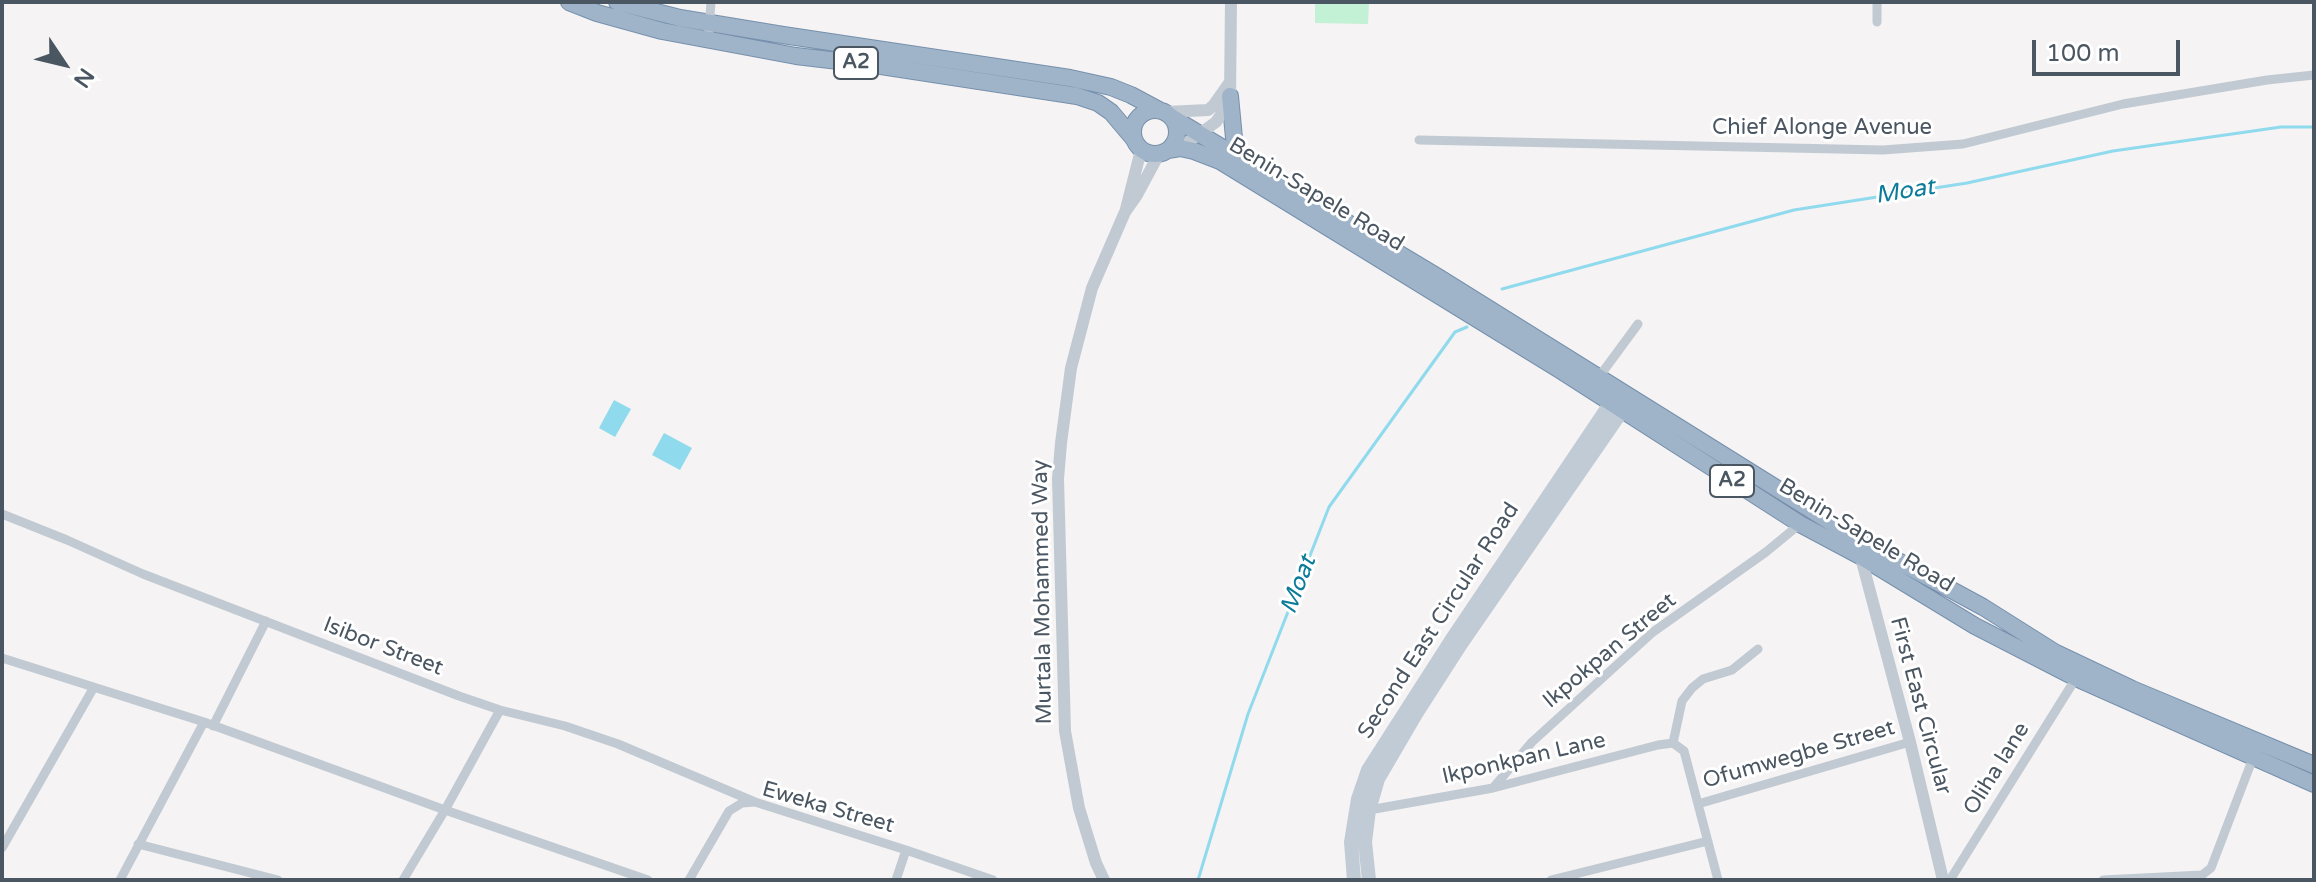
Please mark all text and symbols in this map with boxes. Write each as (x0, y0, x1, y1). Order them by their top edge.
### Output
north arrow (24, 24, 104, 104)
scale bar (2036, 24, 2184, 74)
text: 100 m (2046, 39, 2120, 68)
road number: A2 (834, 47, 878, 79)
text: N (68, 63, 99, 92)
street label: Chief Alonge Avenue (1712, 115, 1932, 141)
street label: Benin-Sapele Road (1224, 132, 1408, 258)
water label: Moat (1873, 173, 1937, 211)
street label: Murtala Mohammed Way (1027, 459, 1059, 725)
road number: A2 (1710, 465, 1754, 497)
street label: Benin-Sapele Road (1774, 473, 1958, 599)
street label: Second East Circular Road (1353, 498, 1525, 744)
water label: Moat (1275, 552, 1323, 618)
street label: Ikpokpan Street (1538, 588, 1682, 714)
street label: Isibor Street (319, 612, 447, 682)
street label: First East Circular (1884, 614, 1956, 798)
street label: Ofumwegbe Street (1700, 715, 1898, 795)
street label: Oliha lane (1958, 718, 2036, 820)
street label: Ikponkpan Lane (1440, 727, 1608, 791)
street label: Eweka Street (759, 777, 897, 839)

